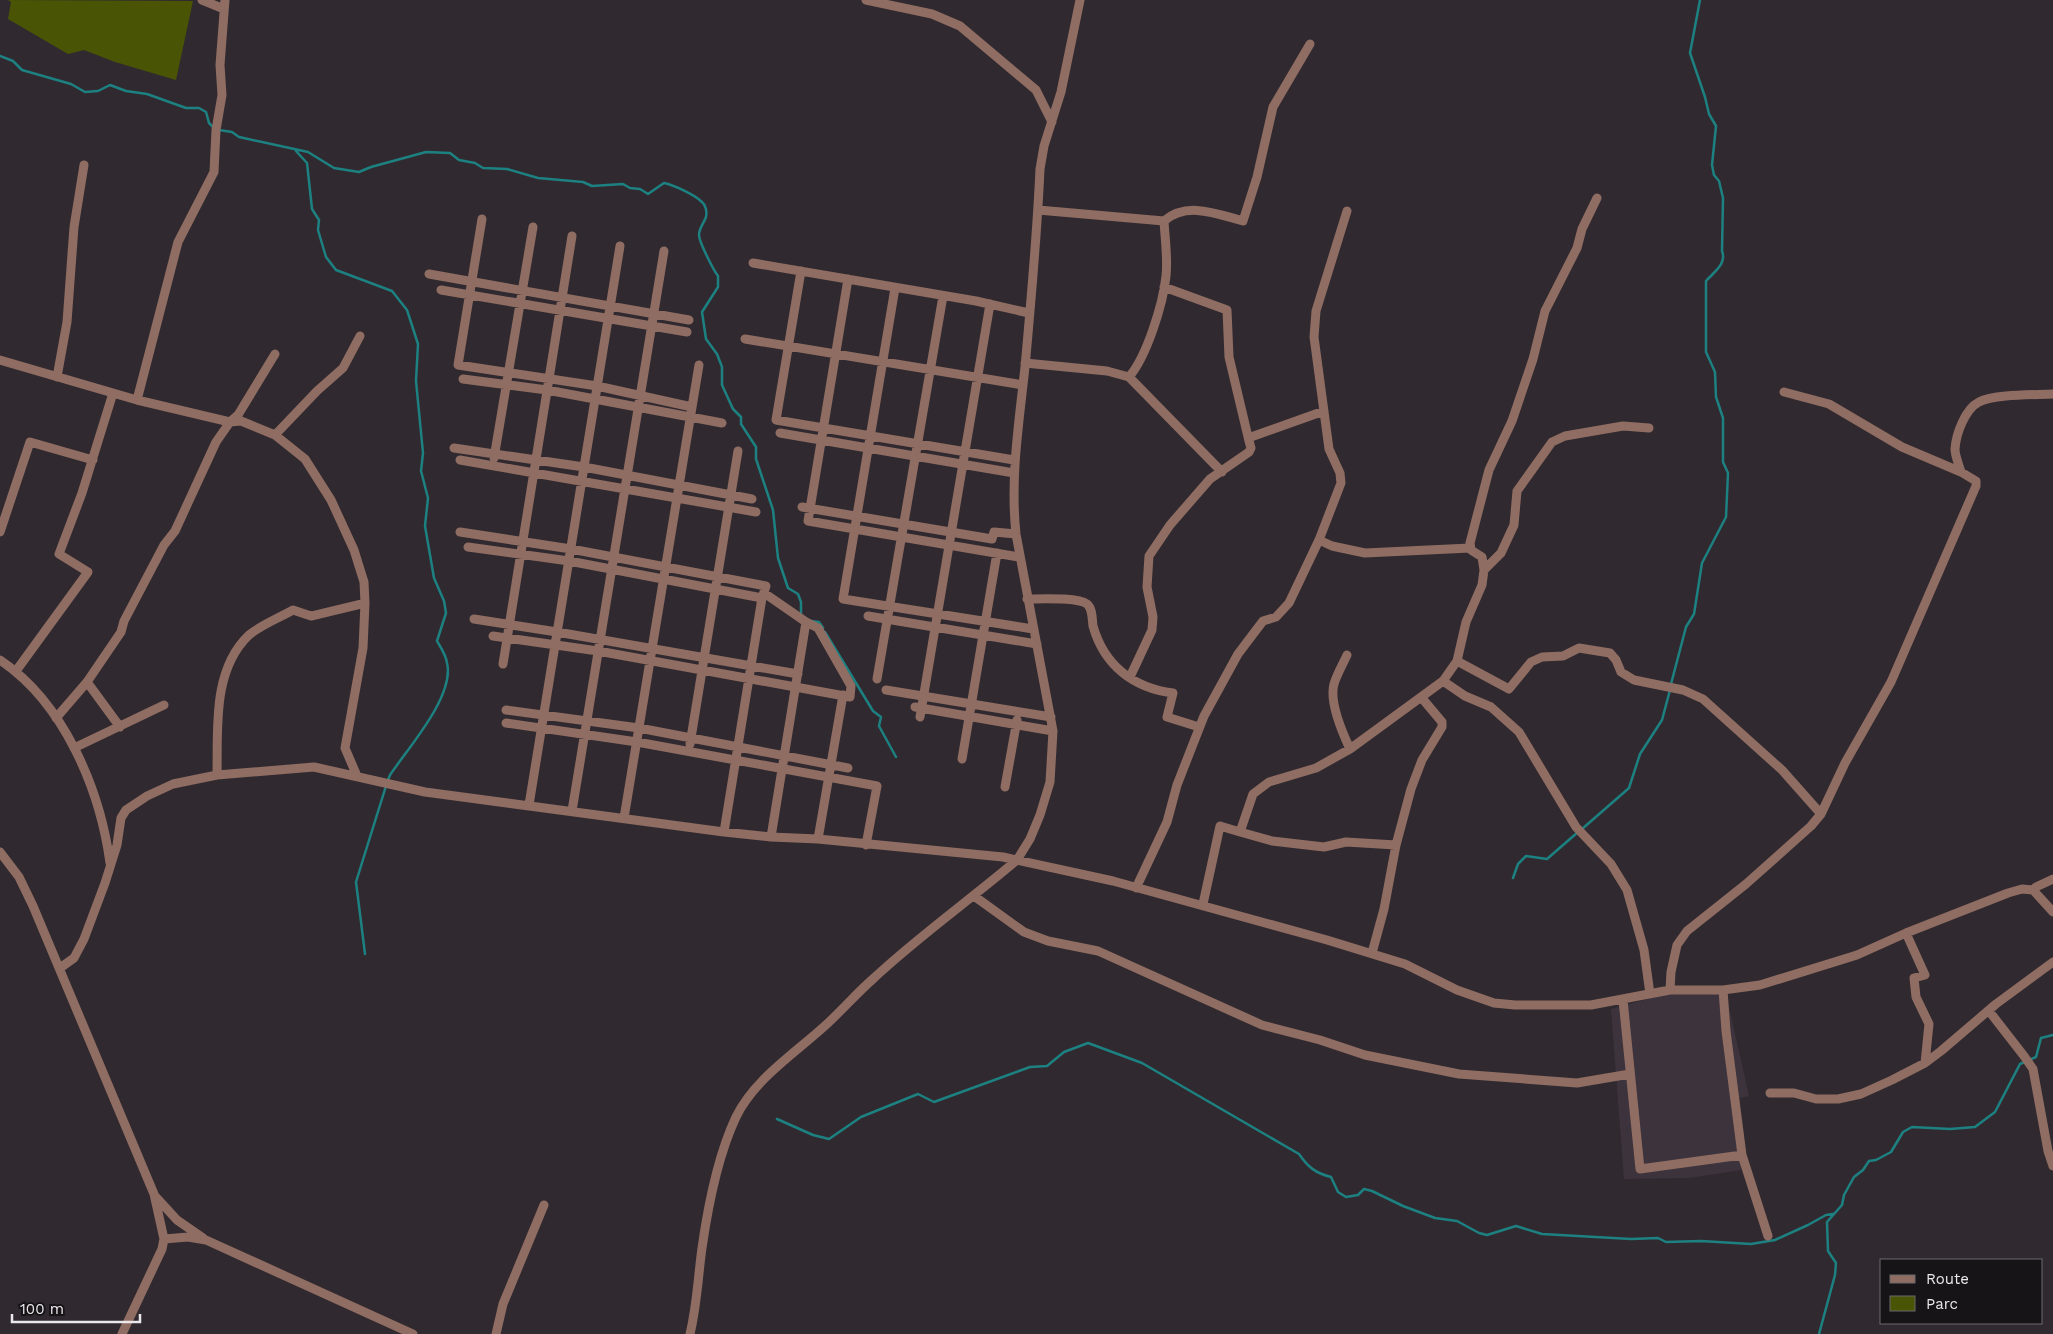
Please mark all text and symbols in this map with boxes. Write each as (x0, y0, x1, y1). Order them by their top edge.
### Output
legend (1880, 1259, 2043, 1324)
text: Route (1926, 1270, 1969, 1288)
scale bar (12, 1292, 140, 1324)
text: Parc (1926, 1295, 1958, 1313)
text: 100 m (20, 1300, 64, 1318)

